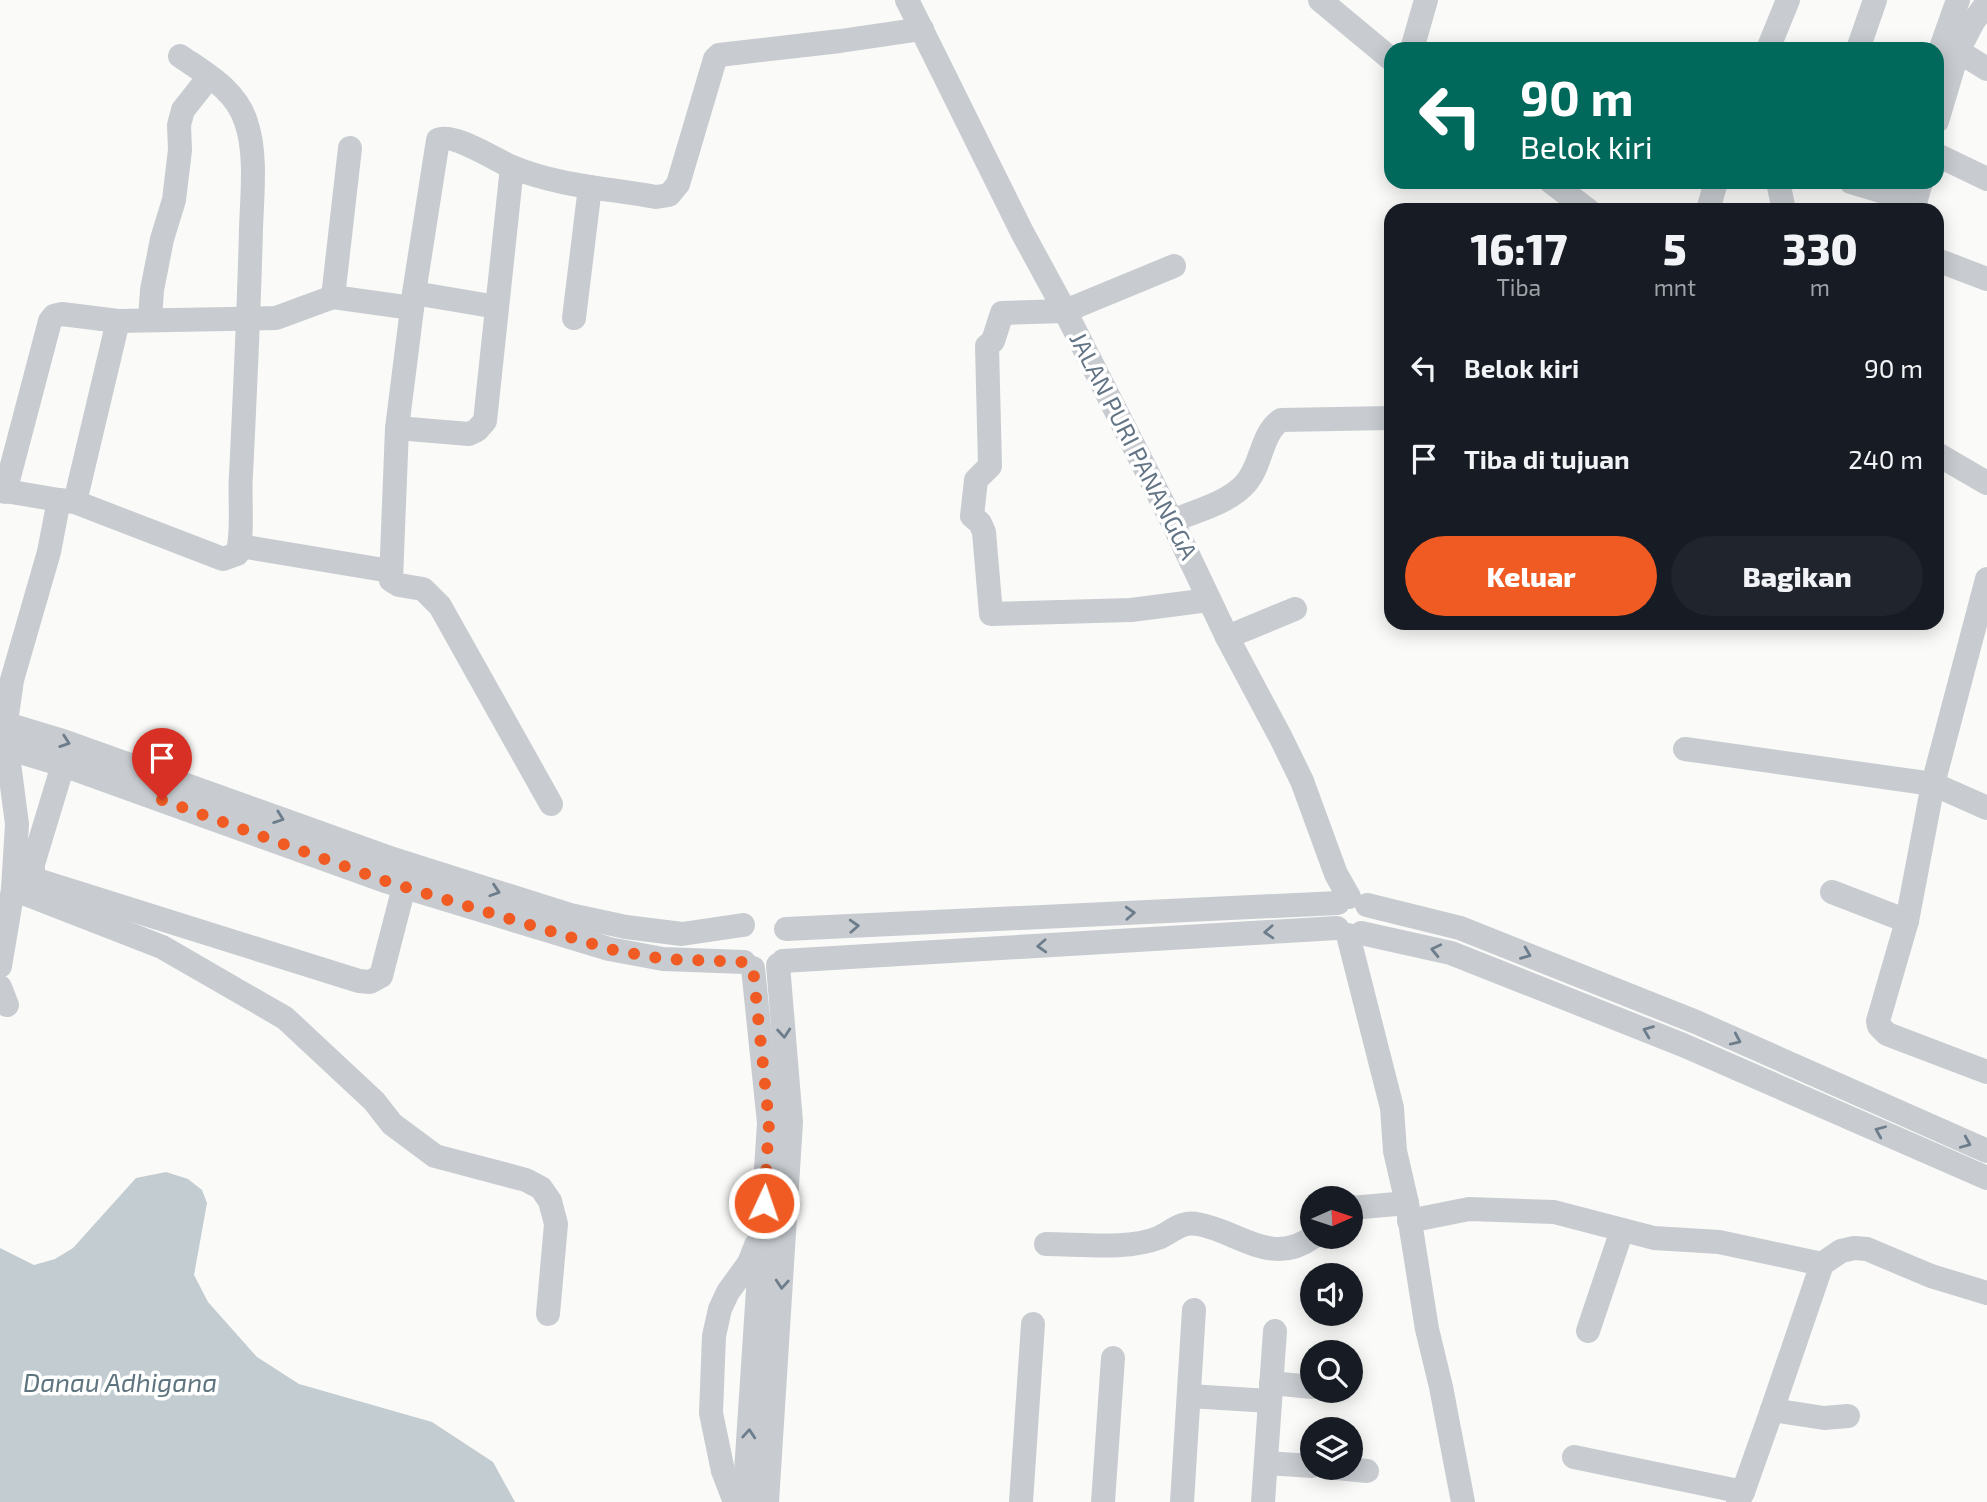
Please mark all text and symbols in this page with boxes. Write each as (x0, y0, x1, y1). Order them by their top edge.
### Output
text: 90 m (1520, 67, 1634, 126)
icon: left (1405, 70, 1496, 161)
text: Belok kiri (1520, 127, 1653, 165)
text: 16:17 (1470, 223, 1567, 273)
text: 5 (1663, 223, 1687, 273)
text: 330 (1782, 223, 1858, 273)
text: Tiba (1496, 273, 1541, 301)
text: mnt (1654, 273, 1696, 301)
text: m (1810, 273, 1830, 301)
street label: JALAN PURI PANANGGA (1064, 327, 1204, 564)
icon: left (1405, 349, 1443, 387)
text: Belok kiri (1464, 352, 1579, 383)
text: 90 m (1864, 352, 1923, 383)
icon: arrive (1405, 440, 1443, 478)
text: Tiba di tujuan (1464, 443, 1630, 474)
text: 240 m (1848, 443, 1923, 474)
button: Keluar (1405, 536, 1657, 616)
button: Bagikan (1671, 536, 1923, 616)
pin (132, 728, 192, 800)
one-way arrow (58, 734, 71, 748)
icon: arrive (143, 739, 181, 777)
one-way arrow (273, 810, 285, 824)
one-way arrow (489, 882, 501, 897)
one-way arrow (1125, 906, 1136, 921)
one-way arrow (849, 919, 860, 934)
one-way arrow (1263, 924, 1274, 939)
one-way arrow (1036, 938, 1047, 953)
one-way arrow (1430, 943, 1442, 958)
one-way arrow (1519, 946, 1531, 960)
one-way arrow (1643, 1026, 1655, 1040)
one-way arrow (776, 1028, 791, 1039)
one-way arrow (1729, 1032, 1741, 1046)
one-way arrow (1875, 1125, 1887, 1139)
one-way arrow (1960, 1134, 1972, 1148)
position arrow (727, 1166, 801, 1240)
north arrow (1300, 1186, 1363, 1250)
map controls (1300, 1186, 1363, 1480)
button: sound (1300, 1263, 1363, 1326)
one-way arrow (774, 1279, 789, 1290)
button: search (1300, 1340, 1363, 1403)
water label: Danau Adhigana (23, 1366, 217, 1397)
button: layers (1300, 1417, 1363, 1480)
one-way arrow (741, 1428, 756, 1439)

